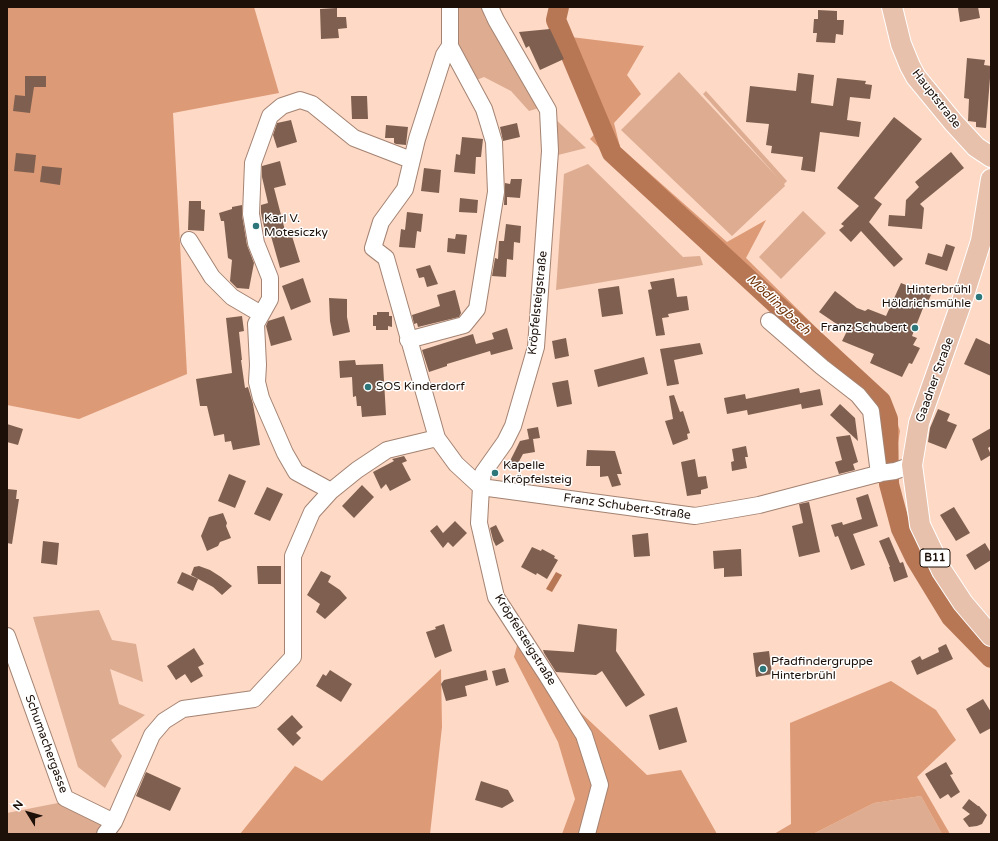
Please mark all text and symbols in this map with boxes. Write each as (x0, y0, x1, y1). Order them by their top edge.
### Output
street label: Hauptstraße (909, 67, 963, 131)
place label: Karl V. Motesiczky (264, 212, 328, 240)
marker: Karl V. Motesiczky (251, 221, 261, 231)
street label: Kröpfelsteigstraße (525, 250, 551, 356)
water label: Mödlingbach (743, 272, 813, 338)
place label: Hinterbrühl Höldrichsmühle (882, 283, 971, 311)
marker: Hinterbrühl Höldrichsmühle (974, 292, 984, 302)
place label: Franz Schubert (820, 321, 907, 335)
marker: Franz Schubert (910, 323, 920, 333)
street label: Gaadner Straße (913, 336, 957, 424)
place label: SOS Kinderdorf (376, 380, 465, 394)
marker: SOS Kinderdorf (363, 382, 373, 392)
place label: Kapelle Kröpfelsteig (503, 459, 572, 487)
marker: Kapelle Kröpfelsteig (490, 468, 500, 478)
street label: Franz Schubert-Straße (562, 491, 692, 523)
road number: B11 (920, 549, 950, 567)
street label: Kröpfelsteigstraße (491, 592, 559, 688)
place label: Pfadfindergruppe Hinterbrühl (771, 655, 873, 683)
marker: Pfadfindergruppe Hinterbrühl (758, 664, 768, 674)
street label: Schumachergasse (22, 693, 70, 795)
north arrow (8, 793, 48, 833)
text: N (10, 798, 26, 813)

